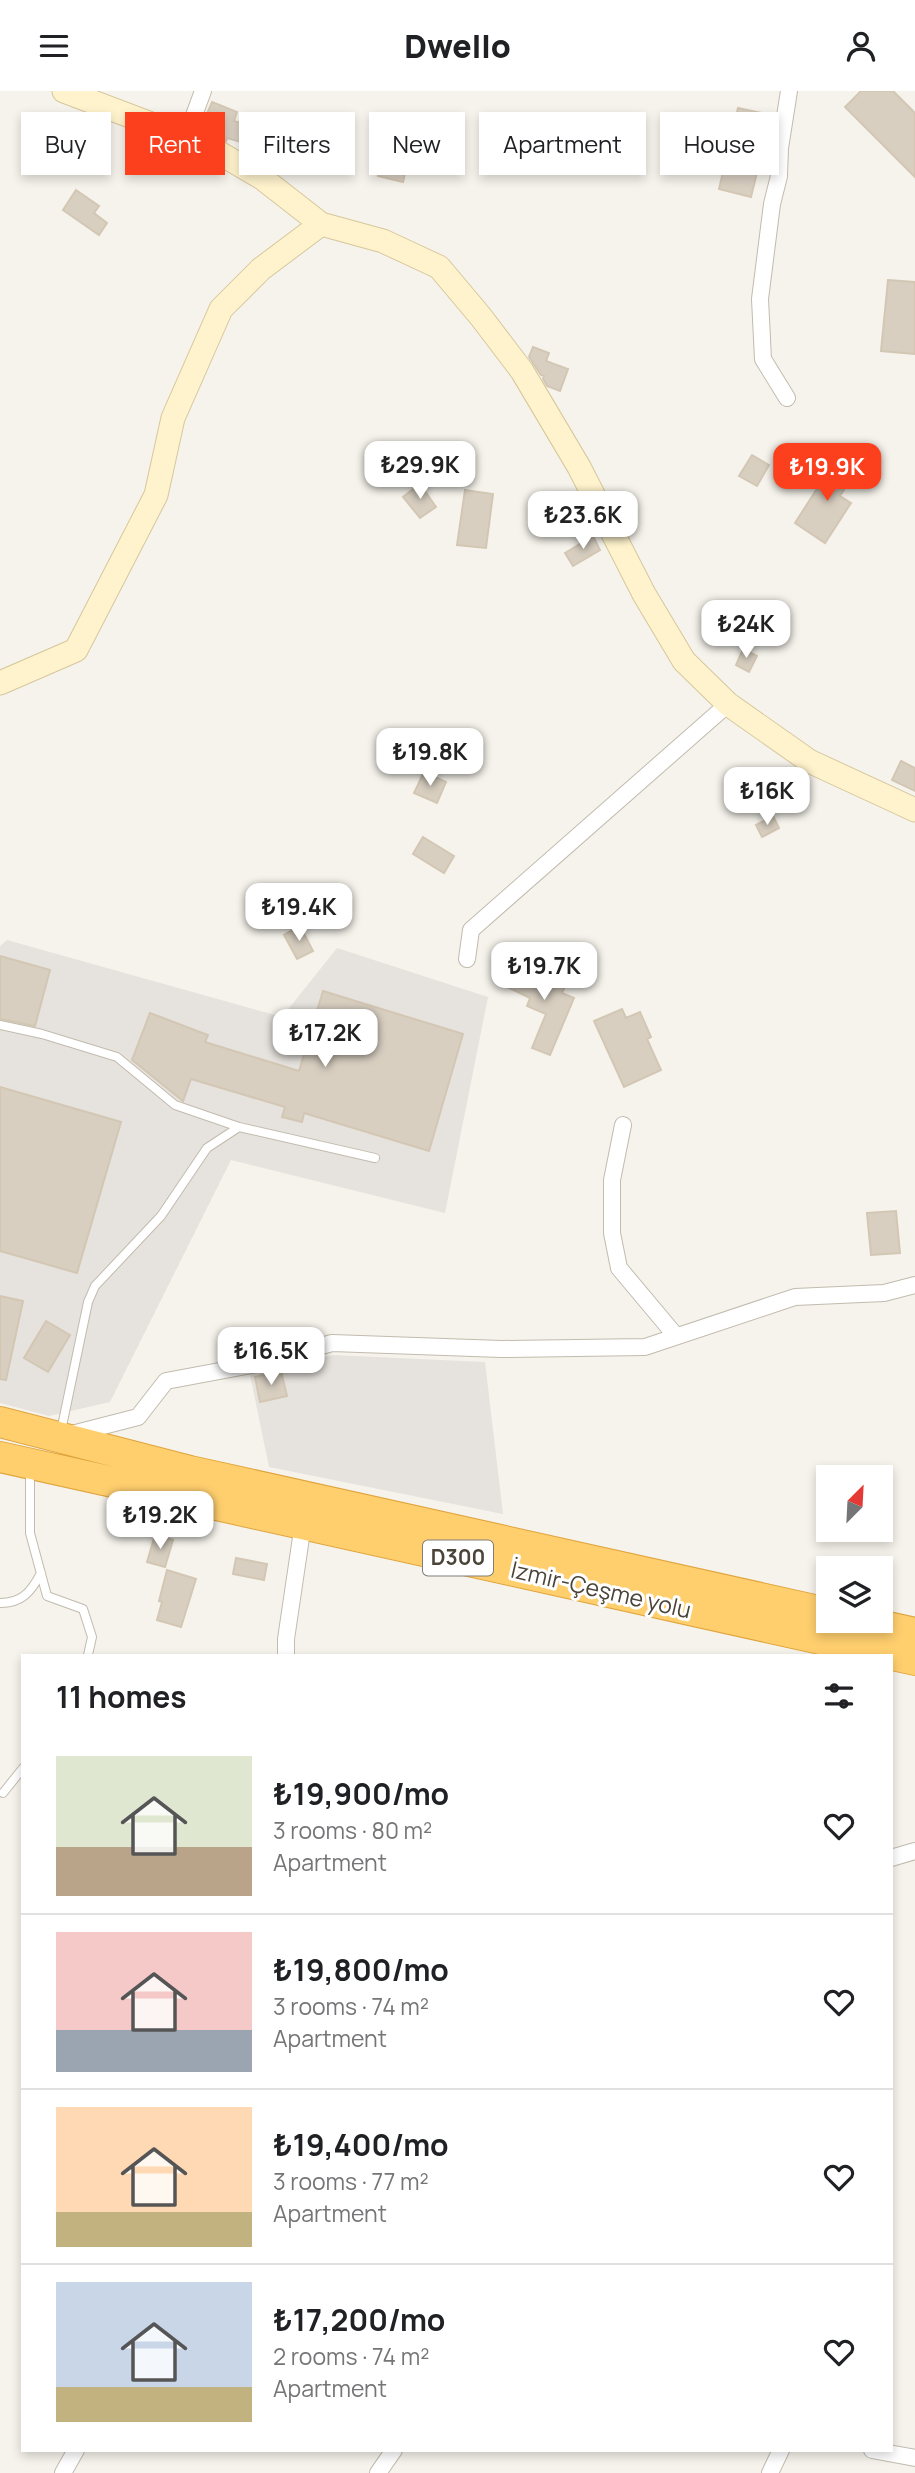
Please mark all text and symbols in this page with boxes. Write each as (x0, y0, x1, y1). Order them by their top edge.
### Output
text: Dwello (404, 24, 511, 68)
icon: menu (35, 27, 73, 65)
icon: person (842, 27, 880, 65)
chip: Buy (21, 112, 111, 175)
chip: Rent (125, 112, 225, 175)
chip: Filters (239, 112, 355, 175)
chip: New (369, 112, 465, 175)
chip: Apartment (479, 112, 646, 175)
chip: House (660, 112, 779, 175)
pin: ₺29.9K (363, 441, 477, 501)
pin: ₺19.9K (770, 443, 884, 503)
text: ₺29.9K (380, 448, 460, 480)
text: ₺19.9K (789, 450, 865, 482)
pin: ₺23.6K (526, 491, 640, 551)
text: ₺23.6K (544, 498, 622, 530)
pin: ₺24K (705, 601, 787, 660)
text: ₺24K (717, 607, 775, 639)
pin: ₺19.8K (373, 729, 487, 788)
text: ₺19.8K (392, 735, 468, 767)
pin: ₺16K (726, 767, 808, 827)
text: ₺16K (740, 774, 794, 806)
pin: ₺19.4K (242, 883, 356, 943)
text: ₺19.4K (261, 890, 337, 922)
pin: ₺19.7K (487, 943, 601, 1002)
text: ₺19.7K (507, 949, 581, 981)
pin: ₺17.2K (268, 1009, 382, 1069)
text: ₺17.2K (289, 1016, 361, 1048)
pin: ₺16.5K (214, 1327, 328, 1387)
text: ₺16.5K (234, 1334, 308, 1366)
north arrow (816, 1465, 892, 1542)
map controls (816, 1465, 893, 1633)
pin: ₺19.2K (103, 1491, 217, 1551)
text: ₺19.2K (123, 1498, 198, 1530)
road number: D300 (423, 1541, 493, 1575)
street label: İzmir-Çeşme yolu (508, 1553, 695, 1625)
button: layers (816, 1556, 893, 1633)
text: 11 homes (56, 1676, 187, 1717)
icon: filters (820, 1677, 858, 1715)
text: ₺19,900/mo (273, 1773, 449, 1814)
icon: home (112, 1784, 196, 1868)
icon: heart (820, 1807, 858, 1845)
text: 3 rooms · 80 m² (273, 1814, 432, 1846)
text: Apartment (273, 1846, 387, 1878)
text: ₺19,800/mo (273, 1949, 449, 1990)
icon: home (112, 1960, 196, 2044)
icon: heart (820, 1983, 858, 2021)
text: 3 rooms · 74 m² (273, 1990, 429, 2022)
text: Apartment (273, 2022, 387, 2054)
text: ₺19,400/mo (273, 2124, 449, 2165)
icon: home (112, 2135, 196, 2219)
icon: heart (820, 2158, 858, 2196)
text: 3 rooms · 77 m² (273, 2165, 429, 2197)
text: Apartment (273, 2197, 387, 2229)
text: ₺17,200/mo (273, 2299, 445, 2340)
icon: home (112, 2310, 196, 2394)
icon: heart (820, 2333, 858, 2371)
text: 2 rooms · 74 m² (273, 2340, 429, 2372)
text: Apartment (273, 2372, 387, 2404)

